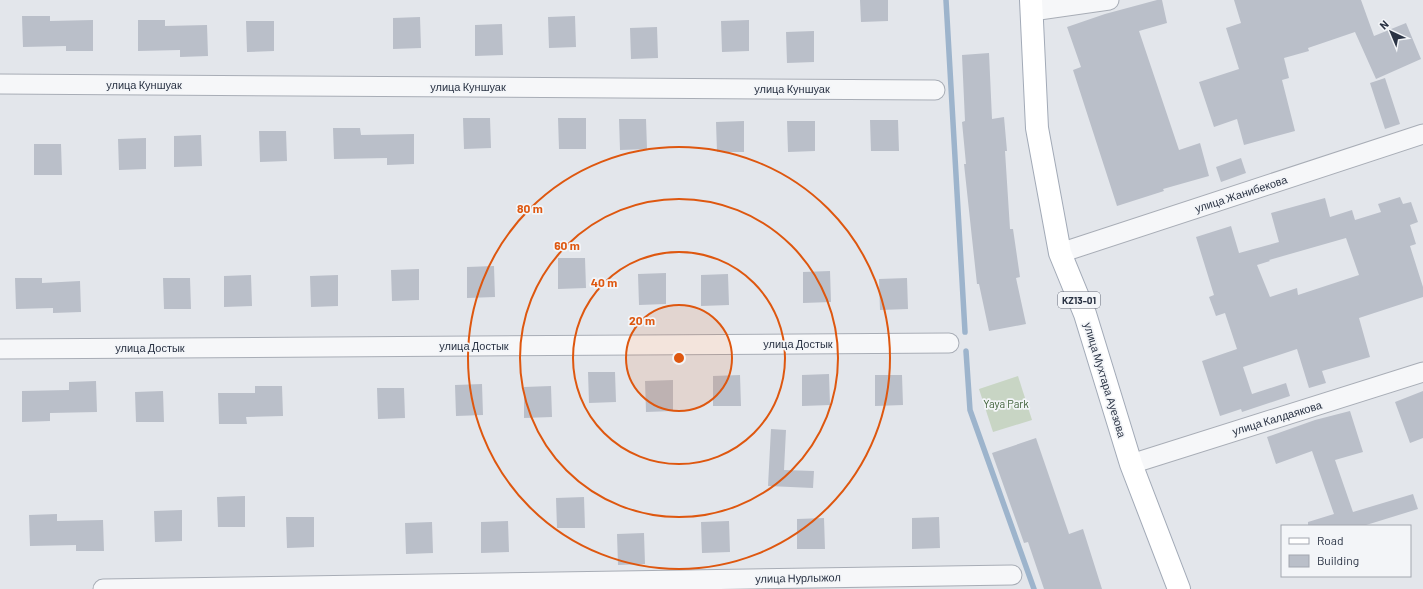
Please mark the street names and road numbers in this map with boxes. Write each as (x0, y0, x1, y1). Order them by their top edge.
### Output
street label: улица Куншуак (106, 78, 182, 91)
street label: улица Куншуак (430, 80, 506, 93)
street label: улица Куншуак (754, 82, 830, 95)
street label: улица Жанибекова (1193, 172, 1289, 215)
road number: KZ13-01 (1058, 292, 1100, 308)
street label: улица Мухтара Ауезова (1082, 321, 1129, 440)
street label: улица Достык (763, 337, 833, 350)
street label: улица Достык (439, 339, 509, 352)
street label: улица Достык (115, 341, 185, 354)
street label: улица Калдаякова (1231, 397, 1324, 437)
street label: улица Нурлыжол (755, 570, 841, 585)

